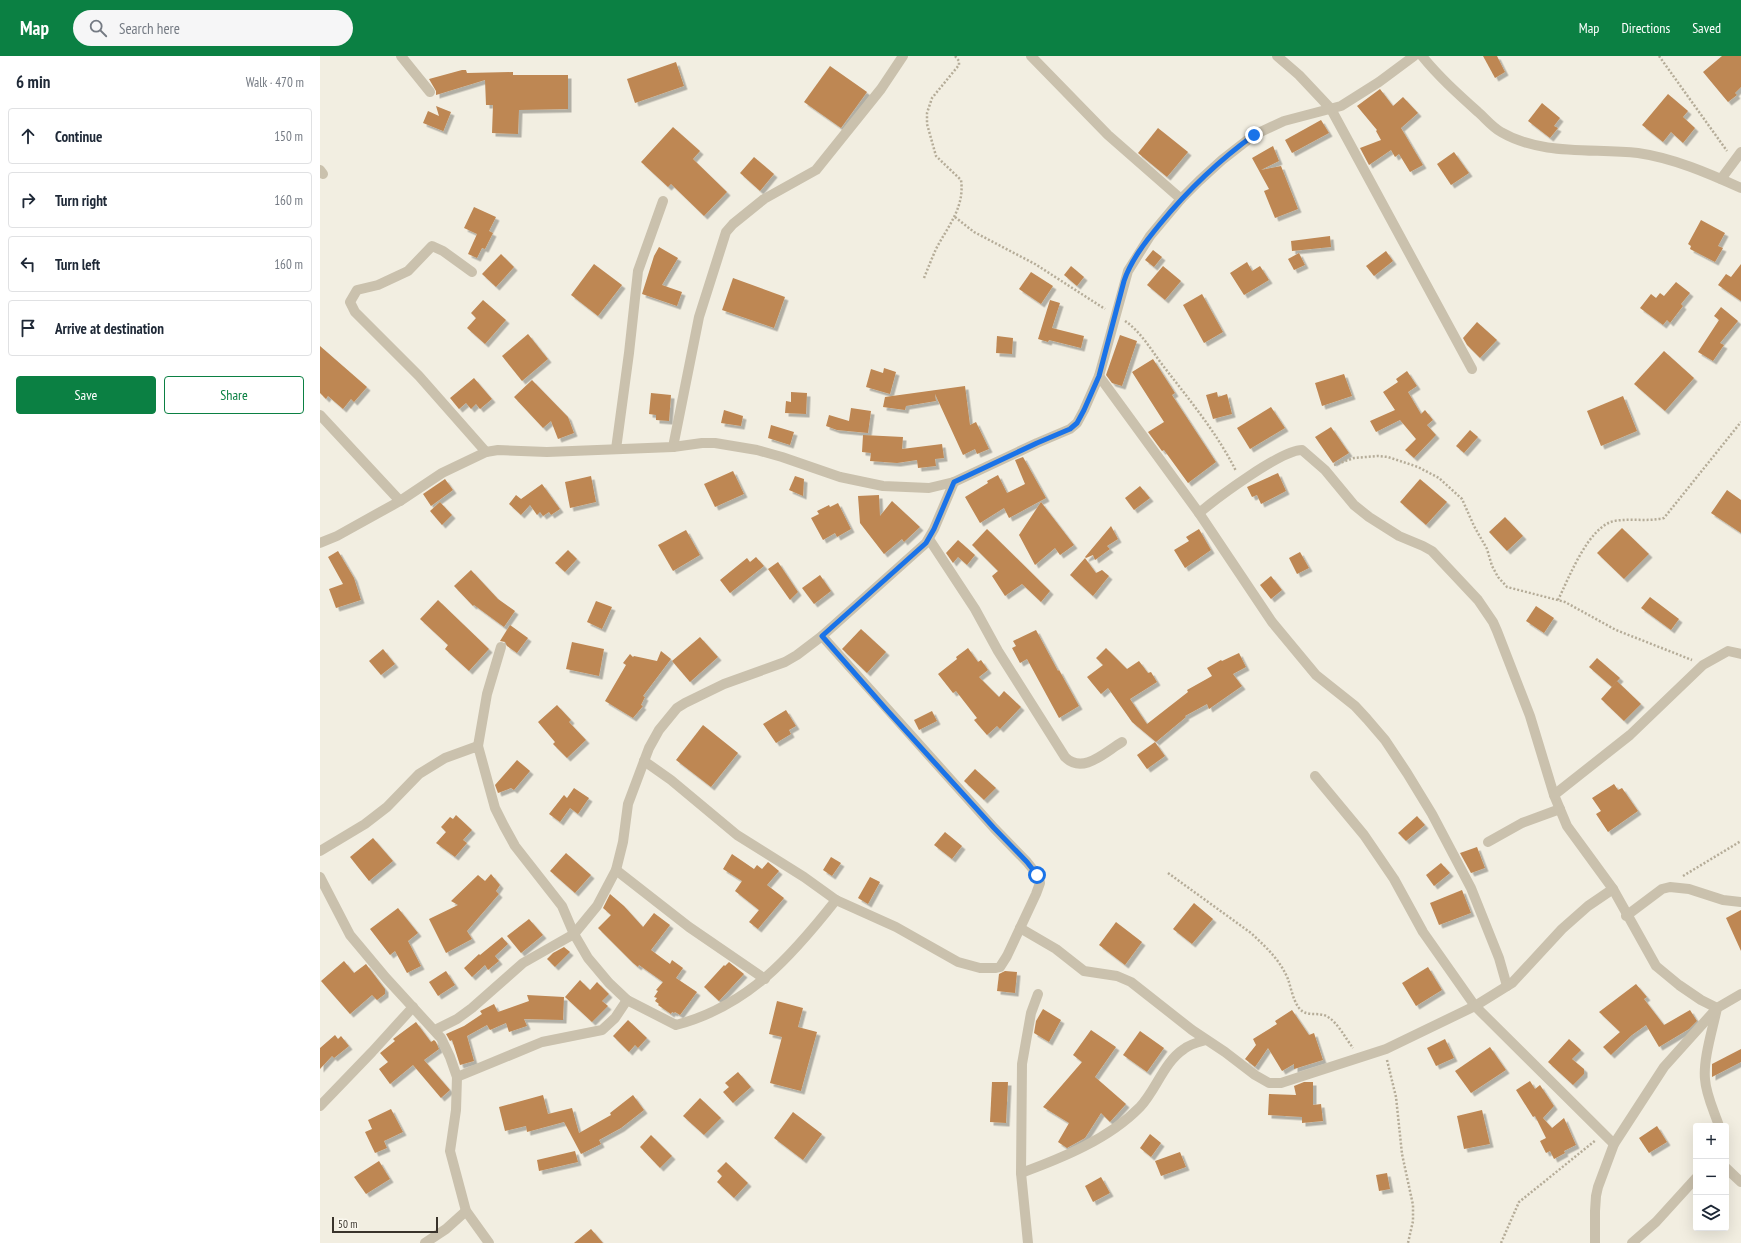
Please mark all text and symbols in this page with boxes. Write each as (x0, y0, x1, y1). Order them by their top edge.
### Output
search box (73, 10, 353, 46)
text: Map (20, 16, 49, 40)
icon: search (87, 17, 109, 39)
text: Search here (119, 19, 180, 38)
text: Map (1579, 19, 1599, 37)
text: Directions (1621, 19, 1670, 37)
text: Saved (1692, 19, 1721, 37)
text: 6 min (16, 71, 50, 93)
text: Walk · 470 m (246, 74, 304, 91)
icon: ahead (17, 125, 39, 147)
route end (1245, 126, 1263, 144)
text: Continue (55, 127, 102, 146)
text: 150 m (274, 128, 303, 145)
icon: right (17, 189, 39, 211)
text: Turn right (55, 191, 107, 210)
text: 160 m (274, 192, 303, 209)
icon: left (17, 253, 39, 275)
text: Turn left (55, 255, 100, 274)
text: 160 m (274, 256, 303, 273)
icon: arrive (17, 317, 39, 339)
text: Arrive at destination (55, 319, 164, 338)
button: Save (16, 376, 156, 414)
button: Share (164, 376, 304, 414)
route start (1028, 866, 1046, 884)
map controls (1693, 1123, 1729, 1231)
button: + (1693, 1123, 1729, 1159)
button: − (1693, 1159, 1729, 1195)
button: layers (1693, 1195, 1729, 1231)
scale bar (332, 1215, 438, 1234)
text: 50 m (338, 1217, 357, 1231)

